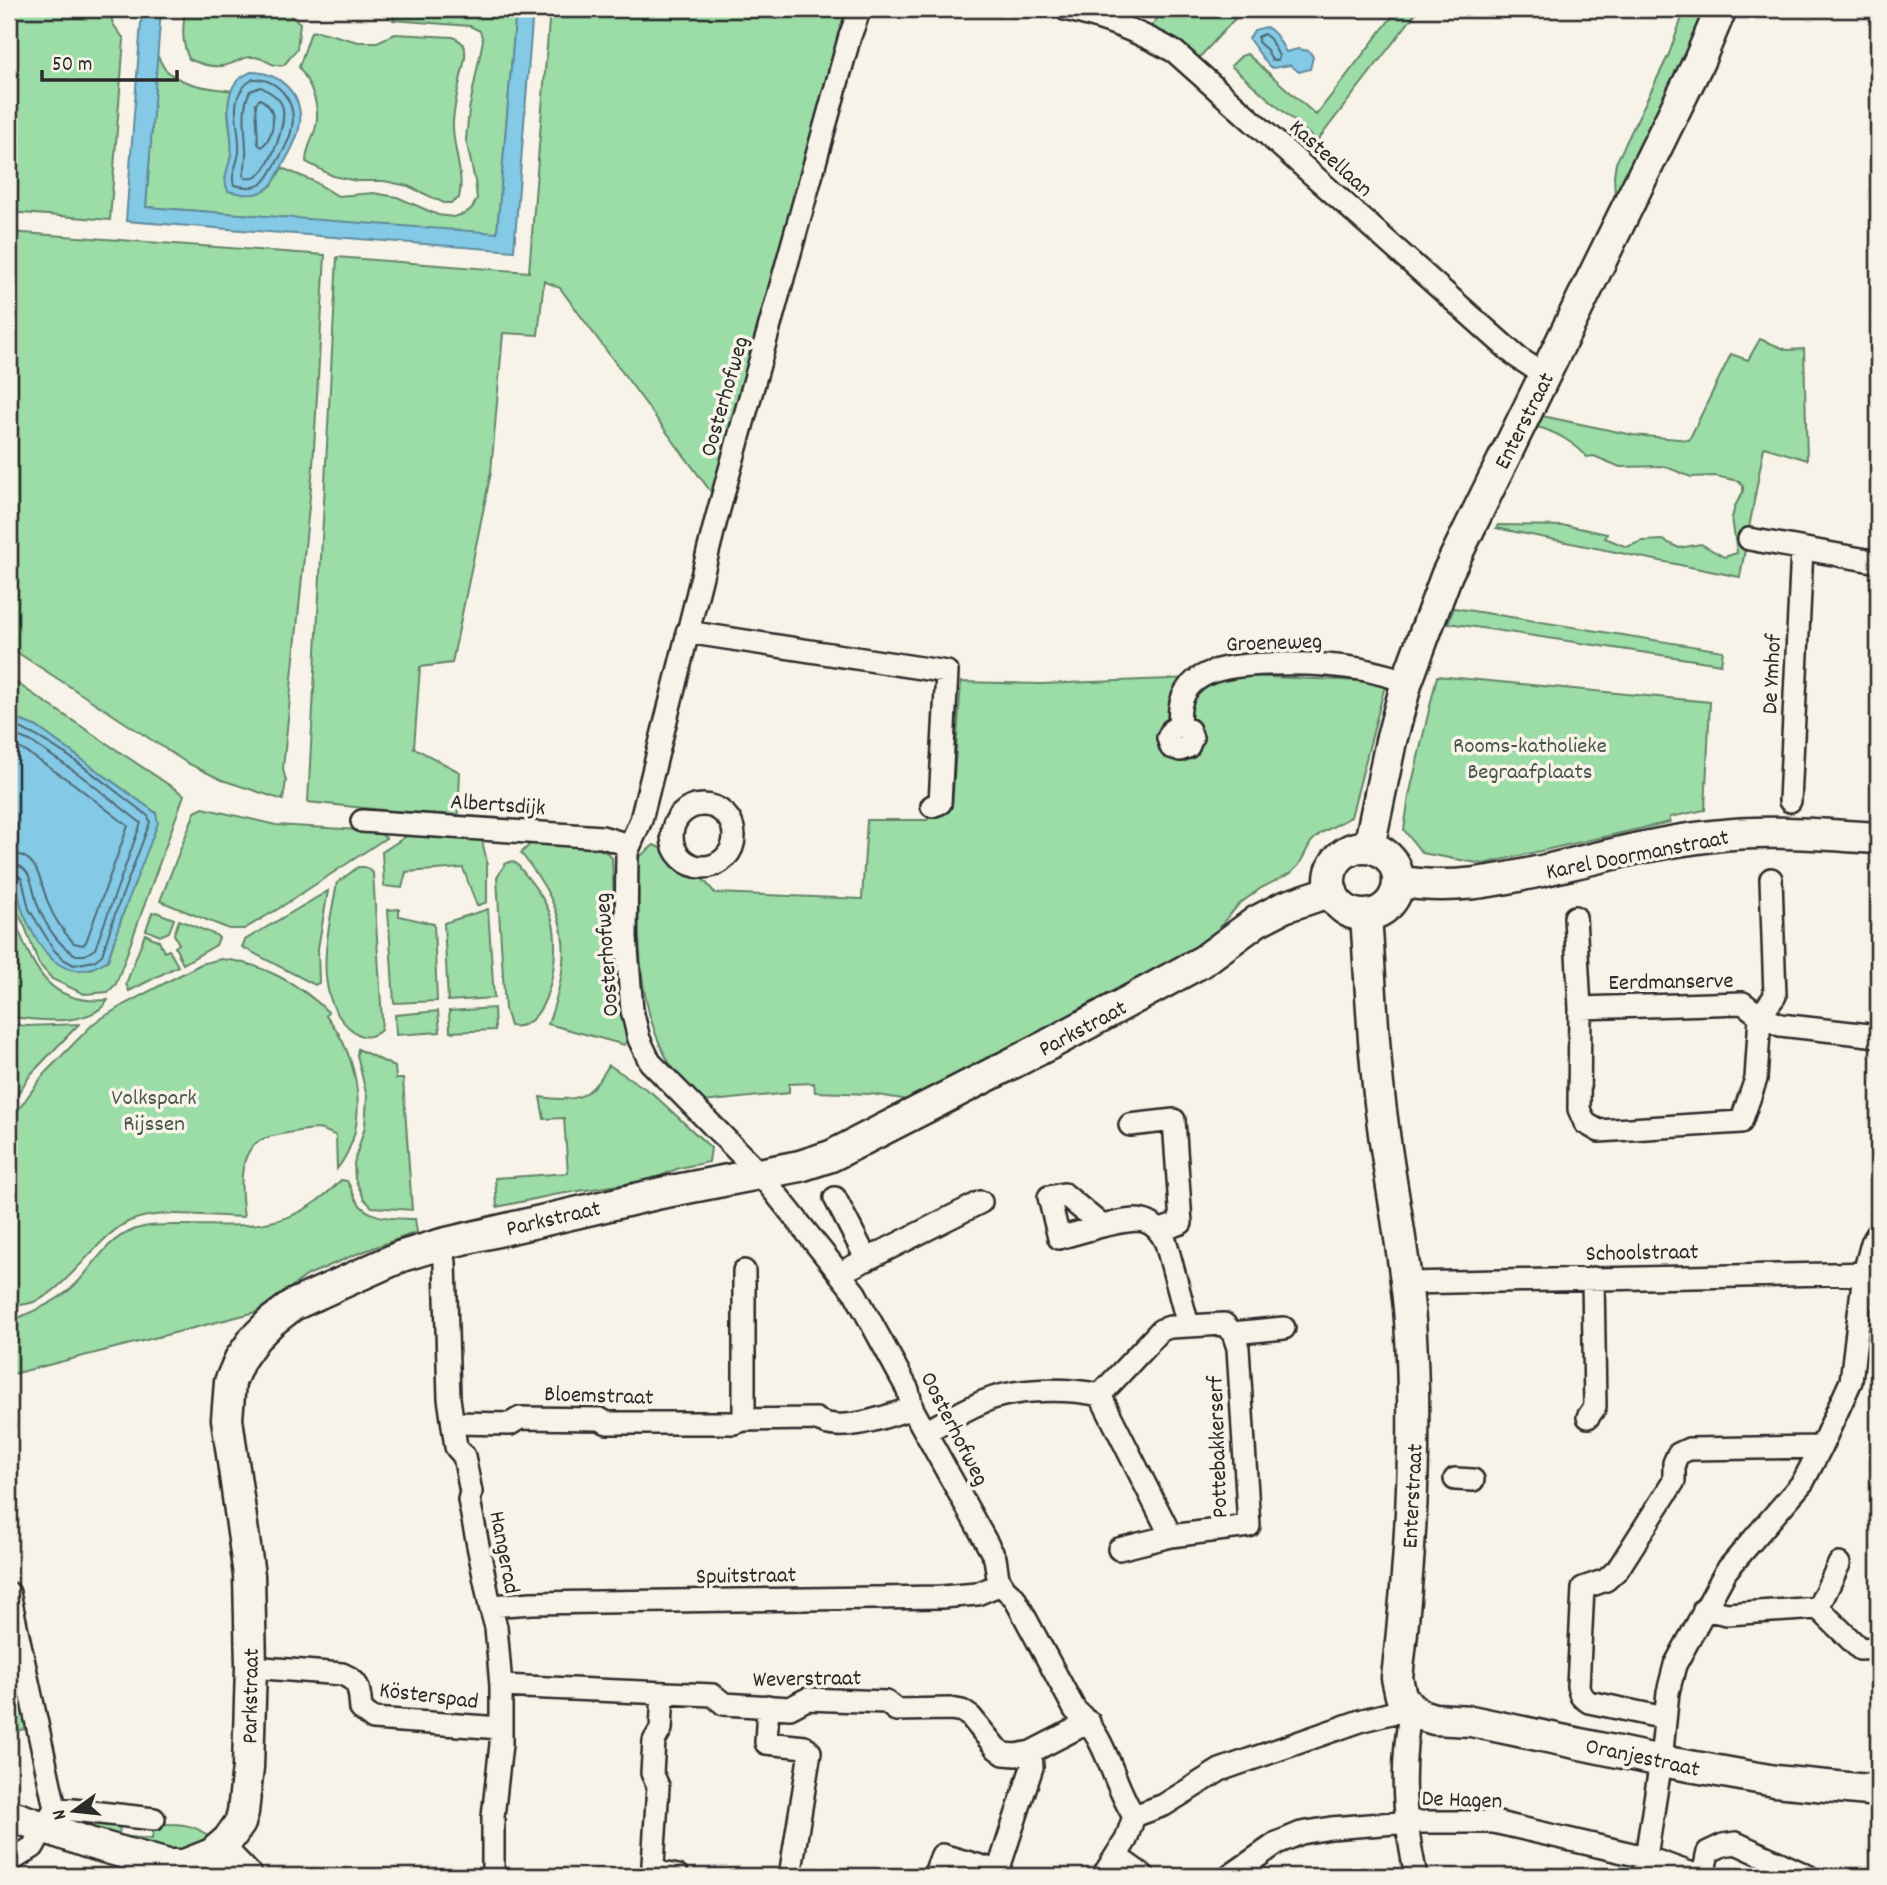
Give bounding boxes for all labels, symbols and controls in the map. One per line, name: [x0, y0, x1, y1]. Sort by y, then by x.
scale bar: [42, 38, 177, 82]
text: 50 m: [52, 51, 92, 81]
street label: Kasteellaan: [1280, 113, 1379, 206]
street label: Oosterhofweg: [693, 333, 759, 461]
street label: Enterstraat: [1488, 367, 1565, 476]
street label: Groeneweg: [1225, 626, 1323, 663]
street label: De Ymhof: [1755, 632, 1792, 715]
park label: Rooms-katholieke Begraafplaats: [1453, 731, 1607, 790]
street label: Albertsdijk: [449, 787, 546, 826]
street label: Karel Doormanstraat: [1543, 823, 1732, 890]
street label: Oosterhofweg: [588, 892, 629, 1018]
street label: Eerdmanserve: [1608, 966, 1734, 1001]
street label: Parkstraat: [1034, 993, 1134, 1067]
park label: Volkspark Rijssen: [111, 1083, 197, 1142]
street label: Parkstraat: [503, 1194, 604, 1247]
street label: Schoolstraat: [1585, 1237, 1699, 1272]
street label: Oosterhofweg: [910, 1367, 996, 1492]
street label: Pottebakkerserf: [1200, 1374, 1238, 1519]
street label: Bloemstraat: [544, 1379, 654, 1416]
street label: Enterstraat: [1395, 1443, 1434, 1549]
street label: Hangerad: [478, 1509, 527, 1597]
street label: Spuitstraat: [696, 1560, 796, 1595]
street label: Parkstraat: [235, 1648, 270, 1744]
street label: Weverstraat: [753, 1663, 862, 1698]
street label: Kösterspad: [377, 1675, 480, 1720]
street label: Oranjestraat: [1582, 1731, 1702, 1788]
north arrow: [38, 1776, 108, 1846]
street label: De Hagen: [1421, 1784, 1503, 1819]
text: N: [47, 1806, 75, 1823]

